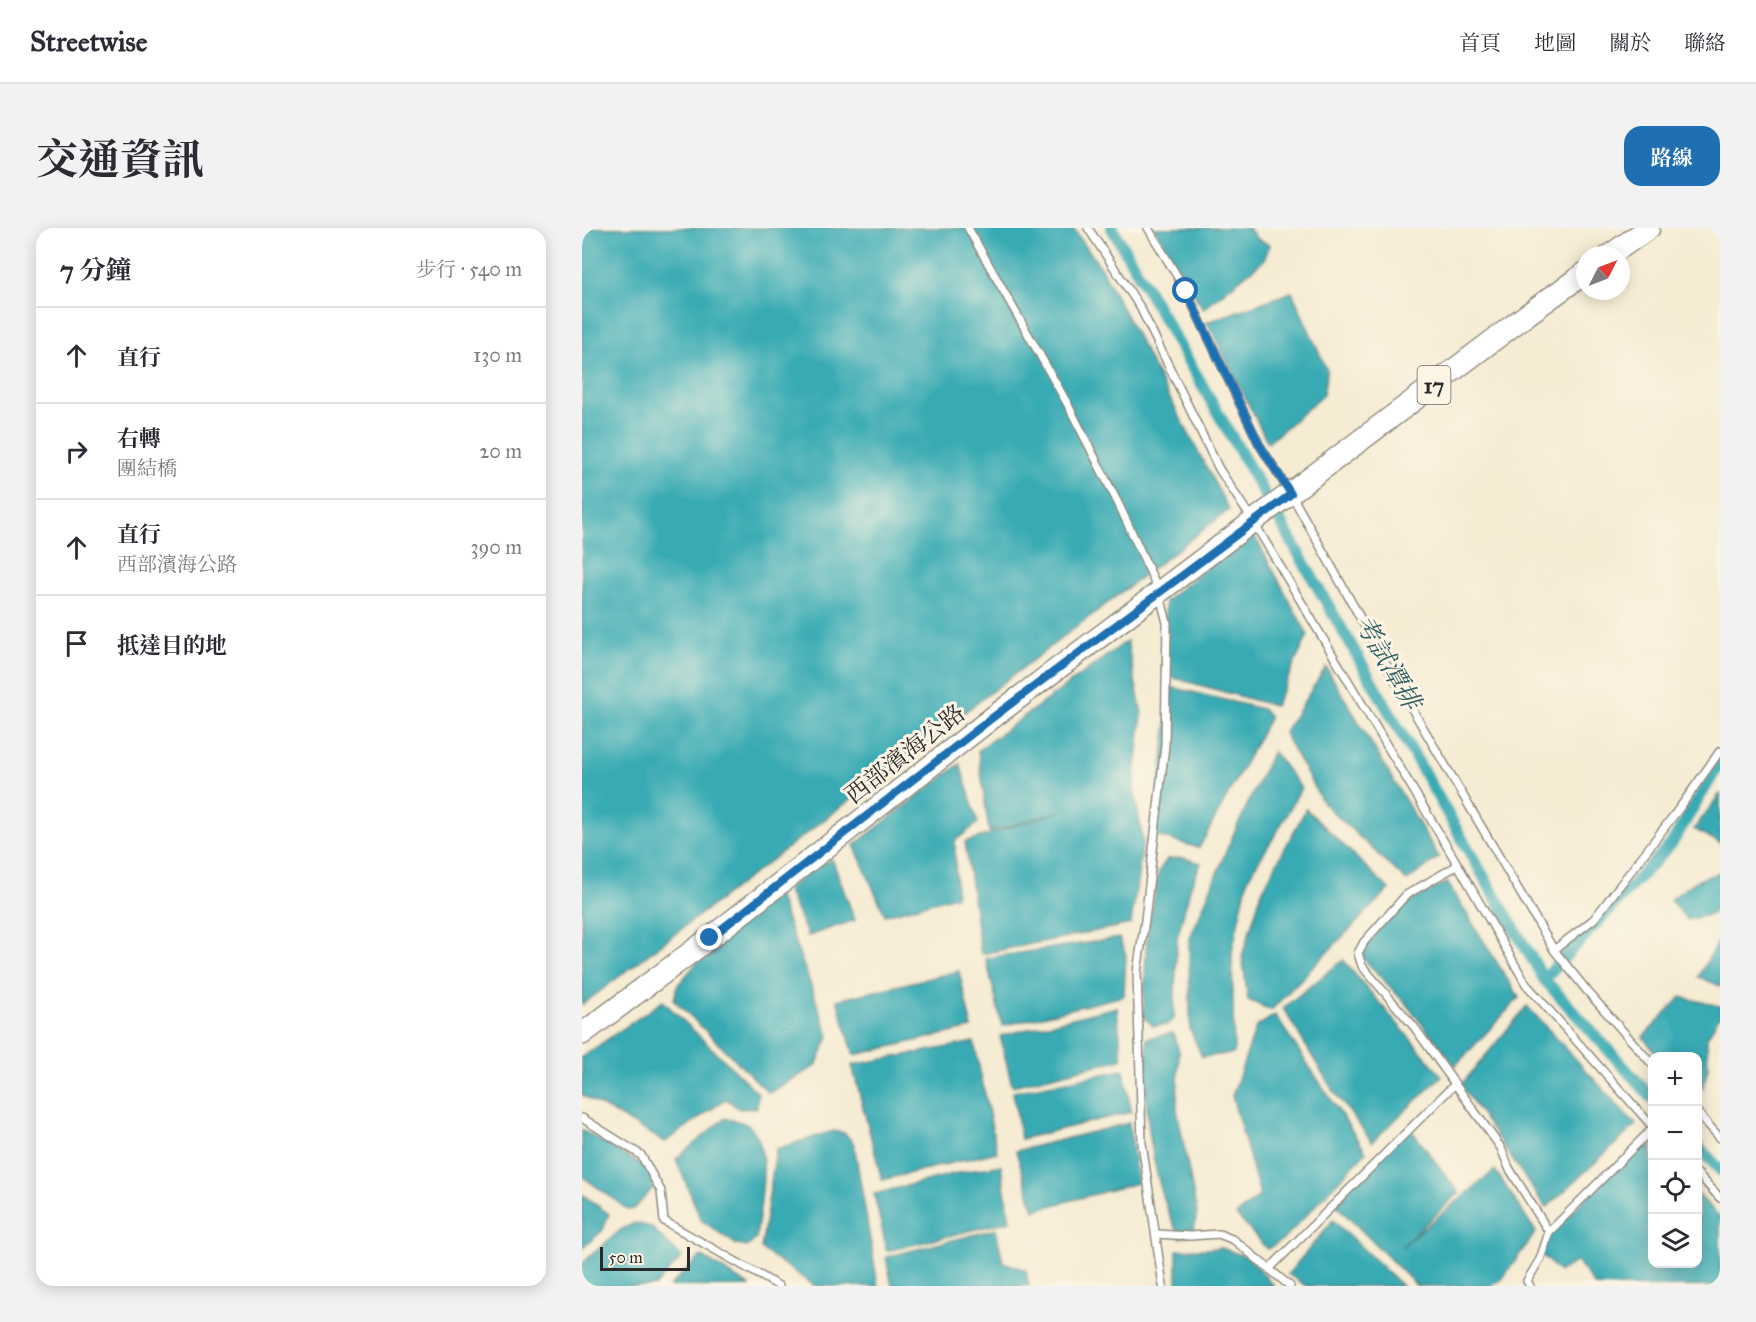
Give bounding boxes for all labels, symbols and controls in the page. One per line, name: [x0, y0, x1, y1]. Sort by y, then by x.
text: Streetwise: [30, 24, 147, 59]
text: 首頁: [1459, 30, 1501, 56]
text: 地圖: [1534, 30, 1576, 56]
text: 關於: [1609, 30, 1651, 56]
text: 聯絡: [1684, 30, 1726, 56]
button: 路線: [1624, 126, 1720, 186]
text: 交通資訊: [36, 134, 204, 186]
north arrow: [1576, 246, 1630, 300]
text: 7 分鐘: [60, 254, 131, 286]
text: 步行 · 540 m: [416, 257, 522, 281]
route start: [1172, 277, 1198, 303]
icon: ahead: [60, 339, 93, 372]
text: 130 m: [473, 343, 522, 367]
text: 直行: [117, 344, 161, 371]
road number: 17: [1418, 366, 1450, 404]
text: 右轉: [117, 425, 161, 452]
icon: right: [60, 435, 93, 468]
text: 20 m: [479, 439, 522, 463]
text: 團結橋: [117, 456, 177, 480]
text: 直行: [117, 521, 161, 548]
icon: ahead: [60, 531, 93, 564]
text: 390 m: [471, 535, 522, 559]
text: 西部濱海公路: [117, 552, 237, 576]
water label: 考試潭排: [1348, 609, 1430, 718]
icon: arrive: [60, 627, 93, 660]
text: 抵達目的地: [117, 632, 227, 659]
street label: 西部濱海公路: [839, 698, 971, 810]
route end: [696, 924, 722, 950]
map controls: [1648, 1052, 1702, 1268]
button: +: [1648, 1052, 1702, 1106]
button: −: [1648, 1106, 1702, 1160]
button: locate: [1648, 1160, 1702, 1214]
button: layers: [1648, 1214, 1702, 1268]
scale bar: [600, 1244, 690, 1272]
text: 50 m: [609, 1248, 643, 1267]

